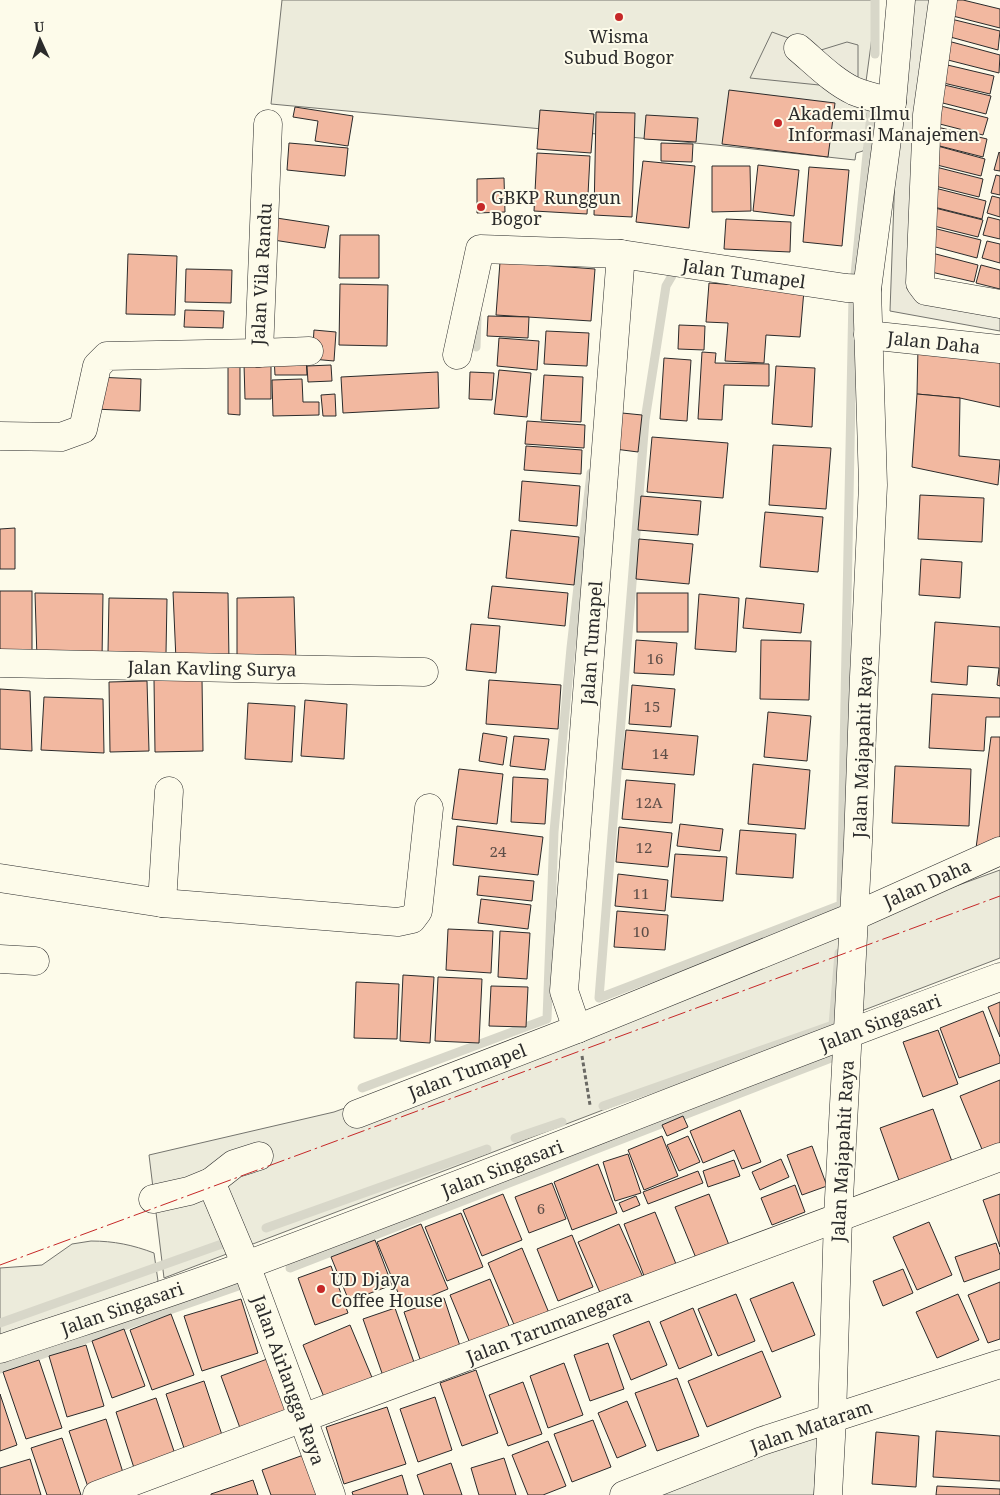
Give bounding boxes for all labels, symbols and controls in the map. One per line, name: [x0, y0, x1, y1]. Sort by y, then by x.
marker: Wisma Subud Bogor: [613, 11, 625, 23]
north arrow: [15, 15, 65, 65]
text: U: [34, 17, 46, 36]
place label: Wisma Subud Bogor: [564, 24, 675, 69]
place label: Akademi Ilmu Informasi Manajemen: [788, 101, 980, 146]
marker: Akademi Ilmu Informasi Manajemen: [772, 117, 784, 129]
place label: GBKP Runggun Bogor: [491, 185, 621, 230]
street label: Jalan Vila Randu: [245, 201, 277, 347]
marker: GBKP Runggun Bogor: [475, 201, 487, 213]
street label: Jalan Tumapel: [680, 252, 808, 294]
street label: Jalan Daha: [885, 325, 982, 359]
street label: Jalan Tumapel: [575, 580, 607, 707]
house number: 16: [647, 648, 663, 668]
street label: Jalan Kavling Surya: [126, 655, 297, 681]
street label: Jalan Majapahit Raya: [847, 655, 877, 840]
house number: 15: [644, 696, 660, 716]
house number: 14: [652, 743, 669, 763]
house number: 12A: [635, 792, 663, 812]
house number: 12: [636, 837, 652, 857]
house number: 24: [490, 841, 507, 861]
street label: Jalan Daha: [879, 853, 975, 913]
house number: 11: [633, 883, 649, 903]
house number: 10: [633, 921, 649, 941]
street label: Jalan Singasari: [815, 988, 944, 1057]
street label: Jalan Tumapel: [404, 1037, 530, 1105]
street label: Jalan Majapahit Raya: [825, 1059, 859, 1244]
street label: Jalan Singasari: [437, 1134, 566, 1203]
house number: 6: [537, 1198, 545, 1218]
place label: UD Djaya Coffee House: [331, 1267, 443, 1312]
street label: Jalan Singasari: [57, 1276, 187, 1341]
marker: UD Djaya Coffee House: [315, 1283, 327, 1295]
street label: Jalan Tarumanegara: [462, 1283, 635, 1369]
street label: Jalan Airlangga Raya: [247, 1291, 331, 1468]
street label: Jalan Mataram: [746, 1394, 875, 1458]

